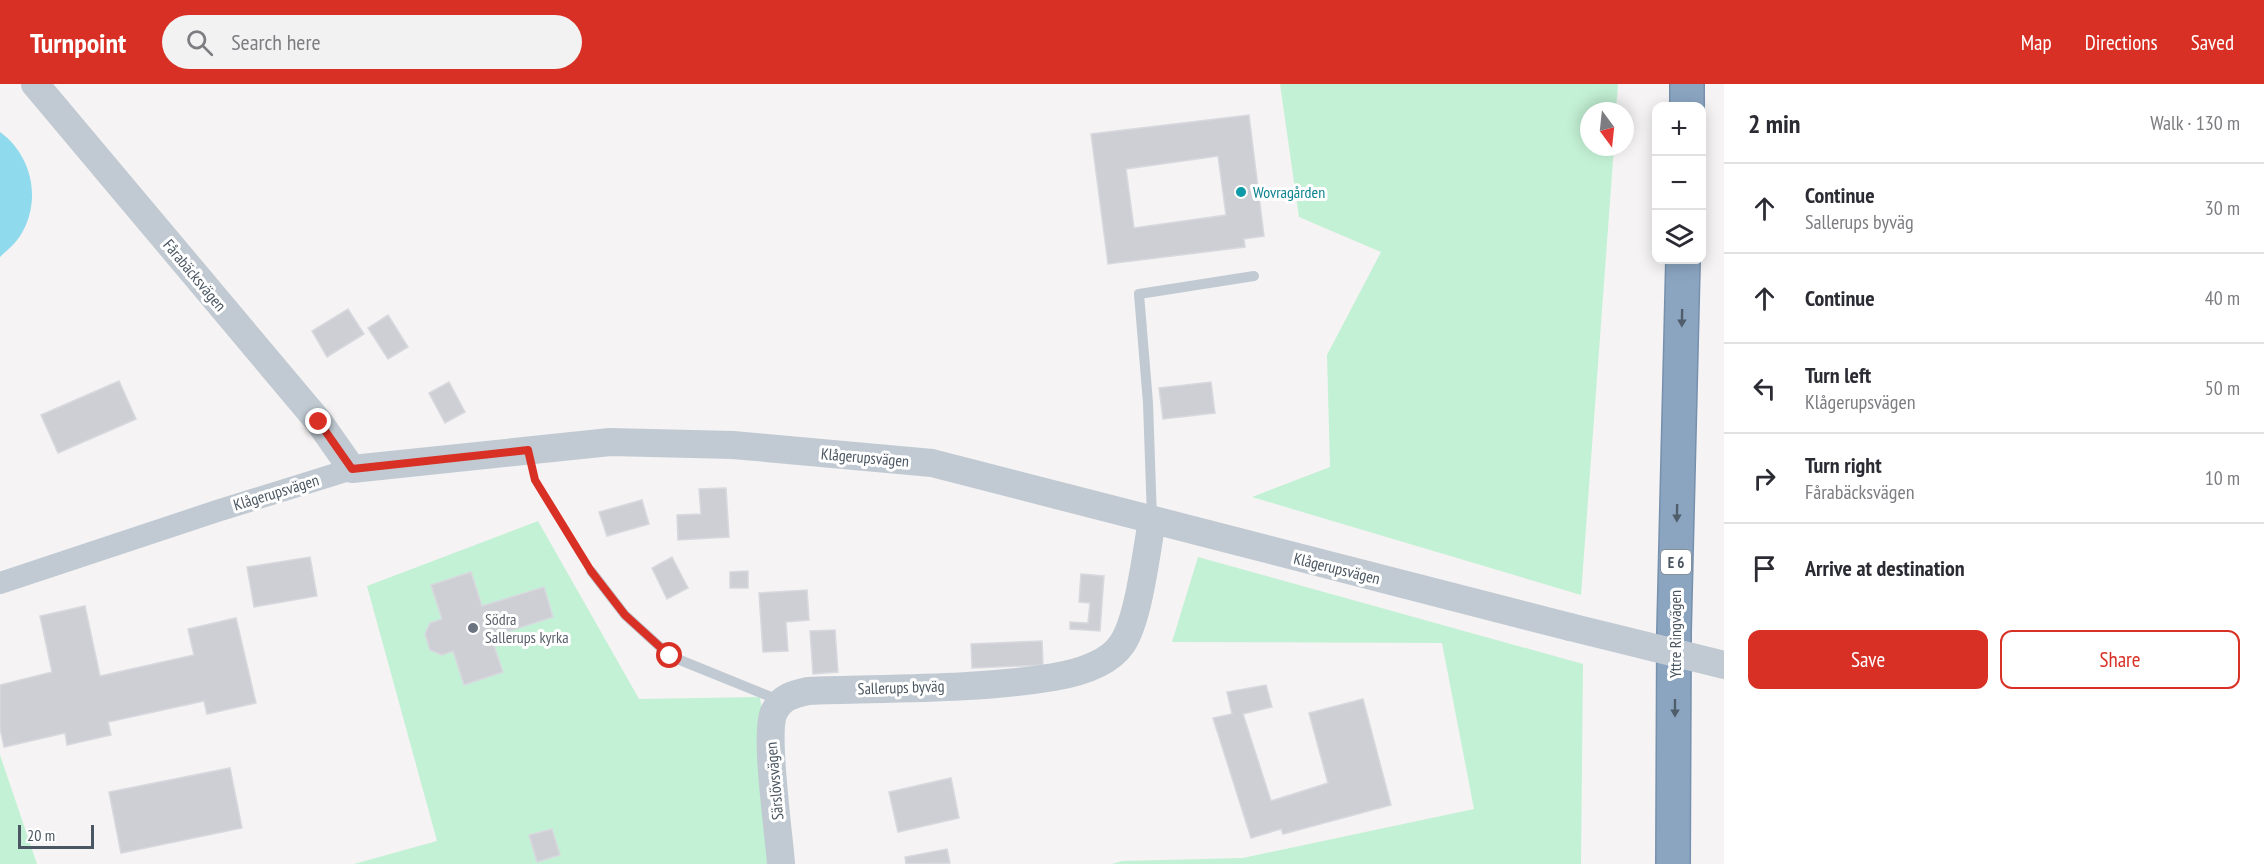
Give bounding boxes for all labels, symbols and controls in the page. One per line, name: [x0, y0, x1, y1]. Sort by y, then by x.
search box: [162, 15, 582, 69]
text: Turnpoint: [30, 24, 126, 61]
icon: search: [183, 26, 216, 59]
text: Search here: [231, 28, 321, 56]
text: Map: [2021, 29, 2052, 56]
text: Directions: [2085, 29, 2158, 56]
text: Saved: [2191, 29, 2234, 56]
north arrow: [1580, 102, 1634, 156]
map controls: [1652, 102, 1706, 264]
button: +: [1652, 102, 1706, 156]
text: 2 min: [1748, 107, 1801, 140]
text: Walk · 130 m: [2150, 110, 2240, 136]
button: −: [1652, 156, 1706, 210]
text: Continue: [1805, 181, 1875, 209]
place label: Wovragården: [1253, 182, 1325, 202]
marker: Wovragården: [1234, 185, 1248, 199]
icon: ahead: [1748, 192, 1781, 225]
text: 30 m: [2205, 195, 2240, 221]
text: Sallerups byväg: [1805, 209, 1914, 235]
button: layers: [1652, 210, 1706, 264]
street label: Fårabäcksvägen: [159, 235, 231, 315]
icon: ahead: [1748, 282, 1781, 315]
text: Continue: [1805, 284, 1875, 312]
text: 40 m: [2205, 285, 2240, 311]
one-way arrow: [1677, 308, 1686, 327]
text: Turn left: [1805, 361, 1871, 389]
icon: left: [1748, 372, 1781, 405]
text: 50 m: [2205, 375, 2240, 401]
text: Klågerupsvägen: [1805, 389, 1915, 415]
route end: [305, 408, 331, 434]
street label: Klågerupsvägen: [820, 443, 910, 471]
text: Turn right: [1805, 451, 1882, 479]
icon: right: [1748, 462, 1781, 495]
text: 10 m: [2205, 465, 2240, 491]
street label: Klågerupsvägen: [231, 470, 321, 514]
text: Fårabäcksvägen: [1805, 479, 1915, 505]
one-way arrow: [1672, 503, 1682, 522]
street label: Klågerupsvägen: [1292, 548, 1382, 588]
road number: E 6: [1661, 550, 1691, 574]
icon: arrive: [1748, 552, 1781, 585]
text: Arrive at destination: [1805, 554, 1965, 582]
street label: Yttre Ringvägen: [1665, 590, 1685, 678]
place label: Södra Sallerups kyrka: [485, 609, 569, 647]
marker: Södra Sallerups kyrka: [466, 621, 480, 635]
button: Save: [1748, 630, 1988, 689]
button: Share: [2000, 630, 2240, 689]
route start: [656, 642, 682, 668]
street label: Sallerups byväg: [857, 675, 945, 699]
one-way arrow: [1670, 698, 1680, 717]
street label: Särslövsvägen: [761, 741, 787, 821]
scale bar: [18, 822, 94, 850]
text: 20 m: [27, 825, 55, 845]

